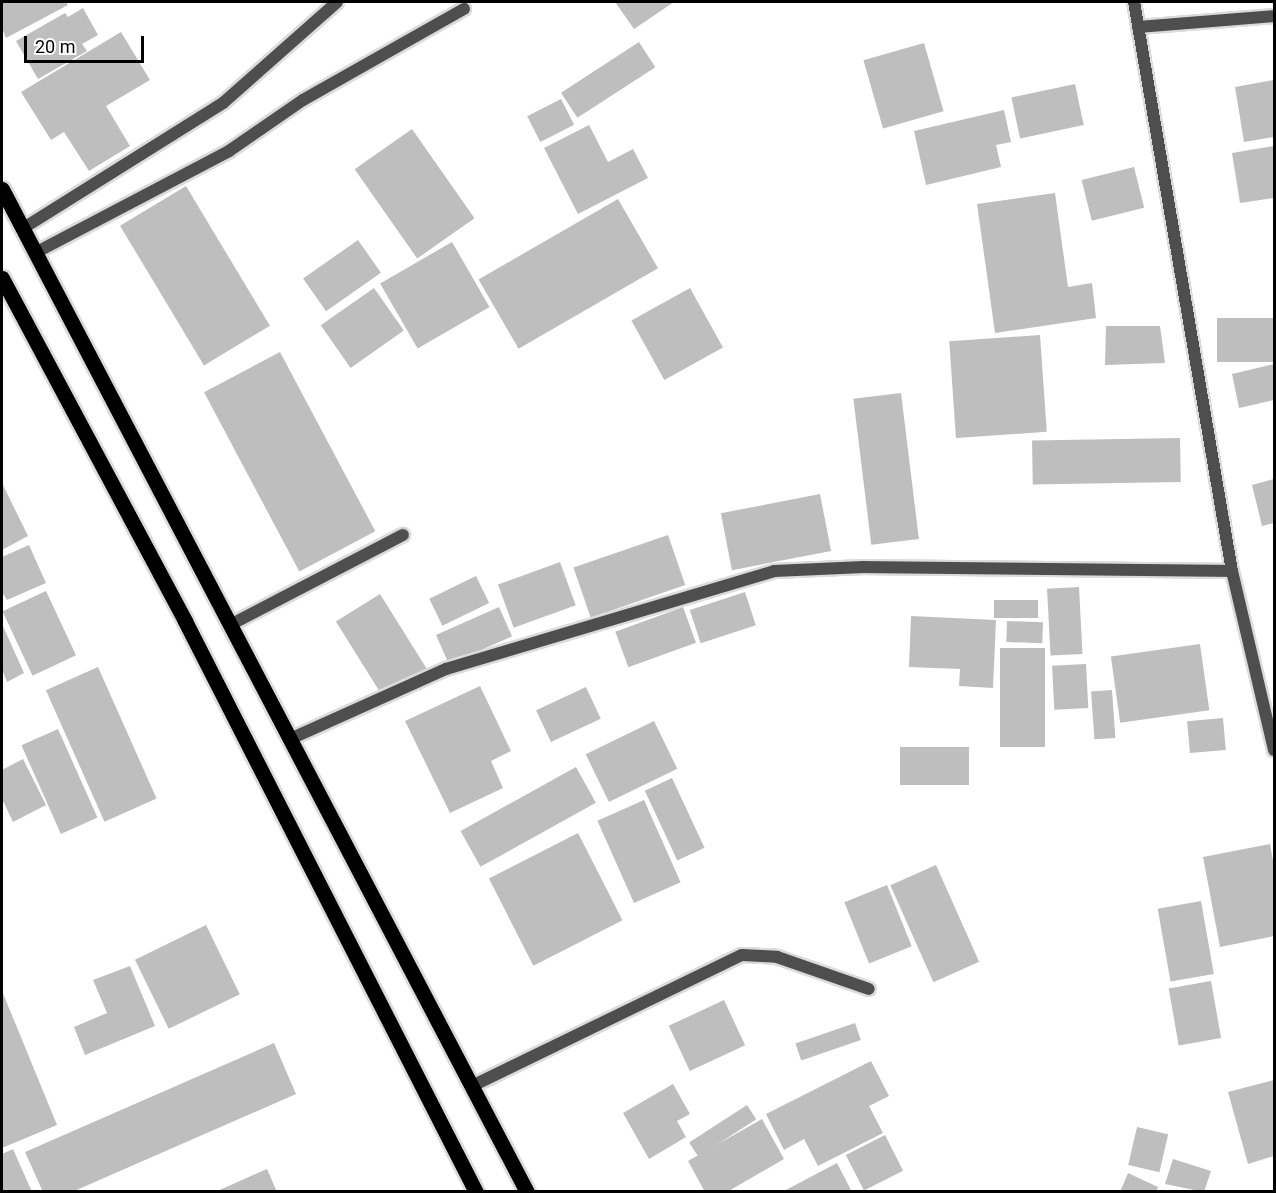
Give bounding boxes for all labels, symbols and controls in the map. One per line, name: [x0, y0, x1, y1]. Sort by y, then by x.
scale bar: [27, 24, 147, 62]
text: 20 m: [35, 36, 75, 57]

